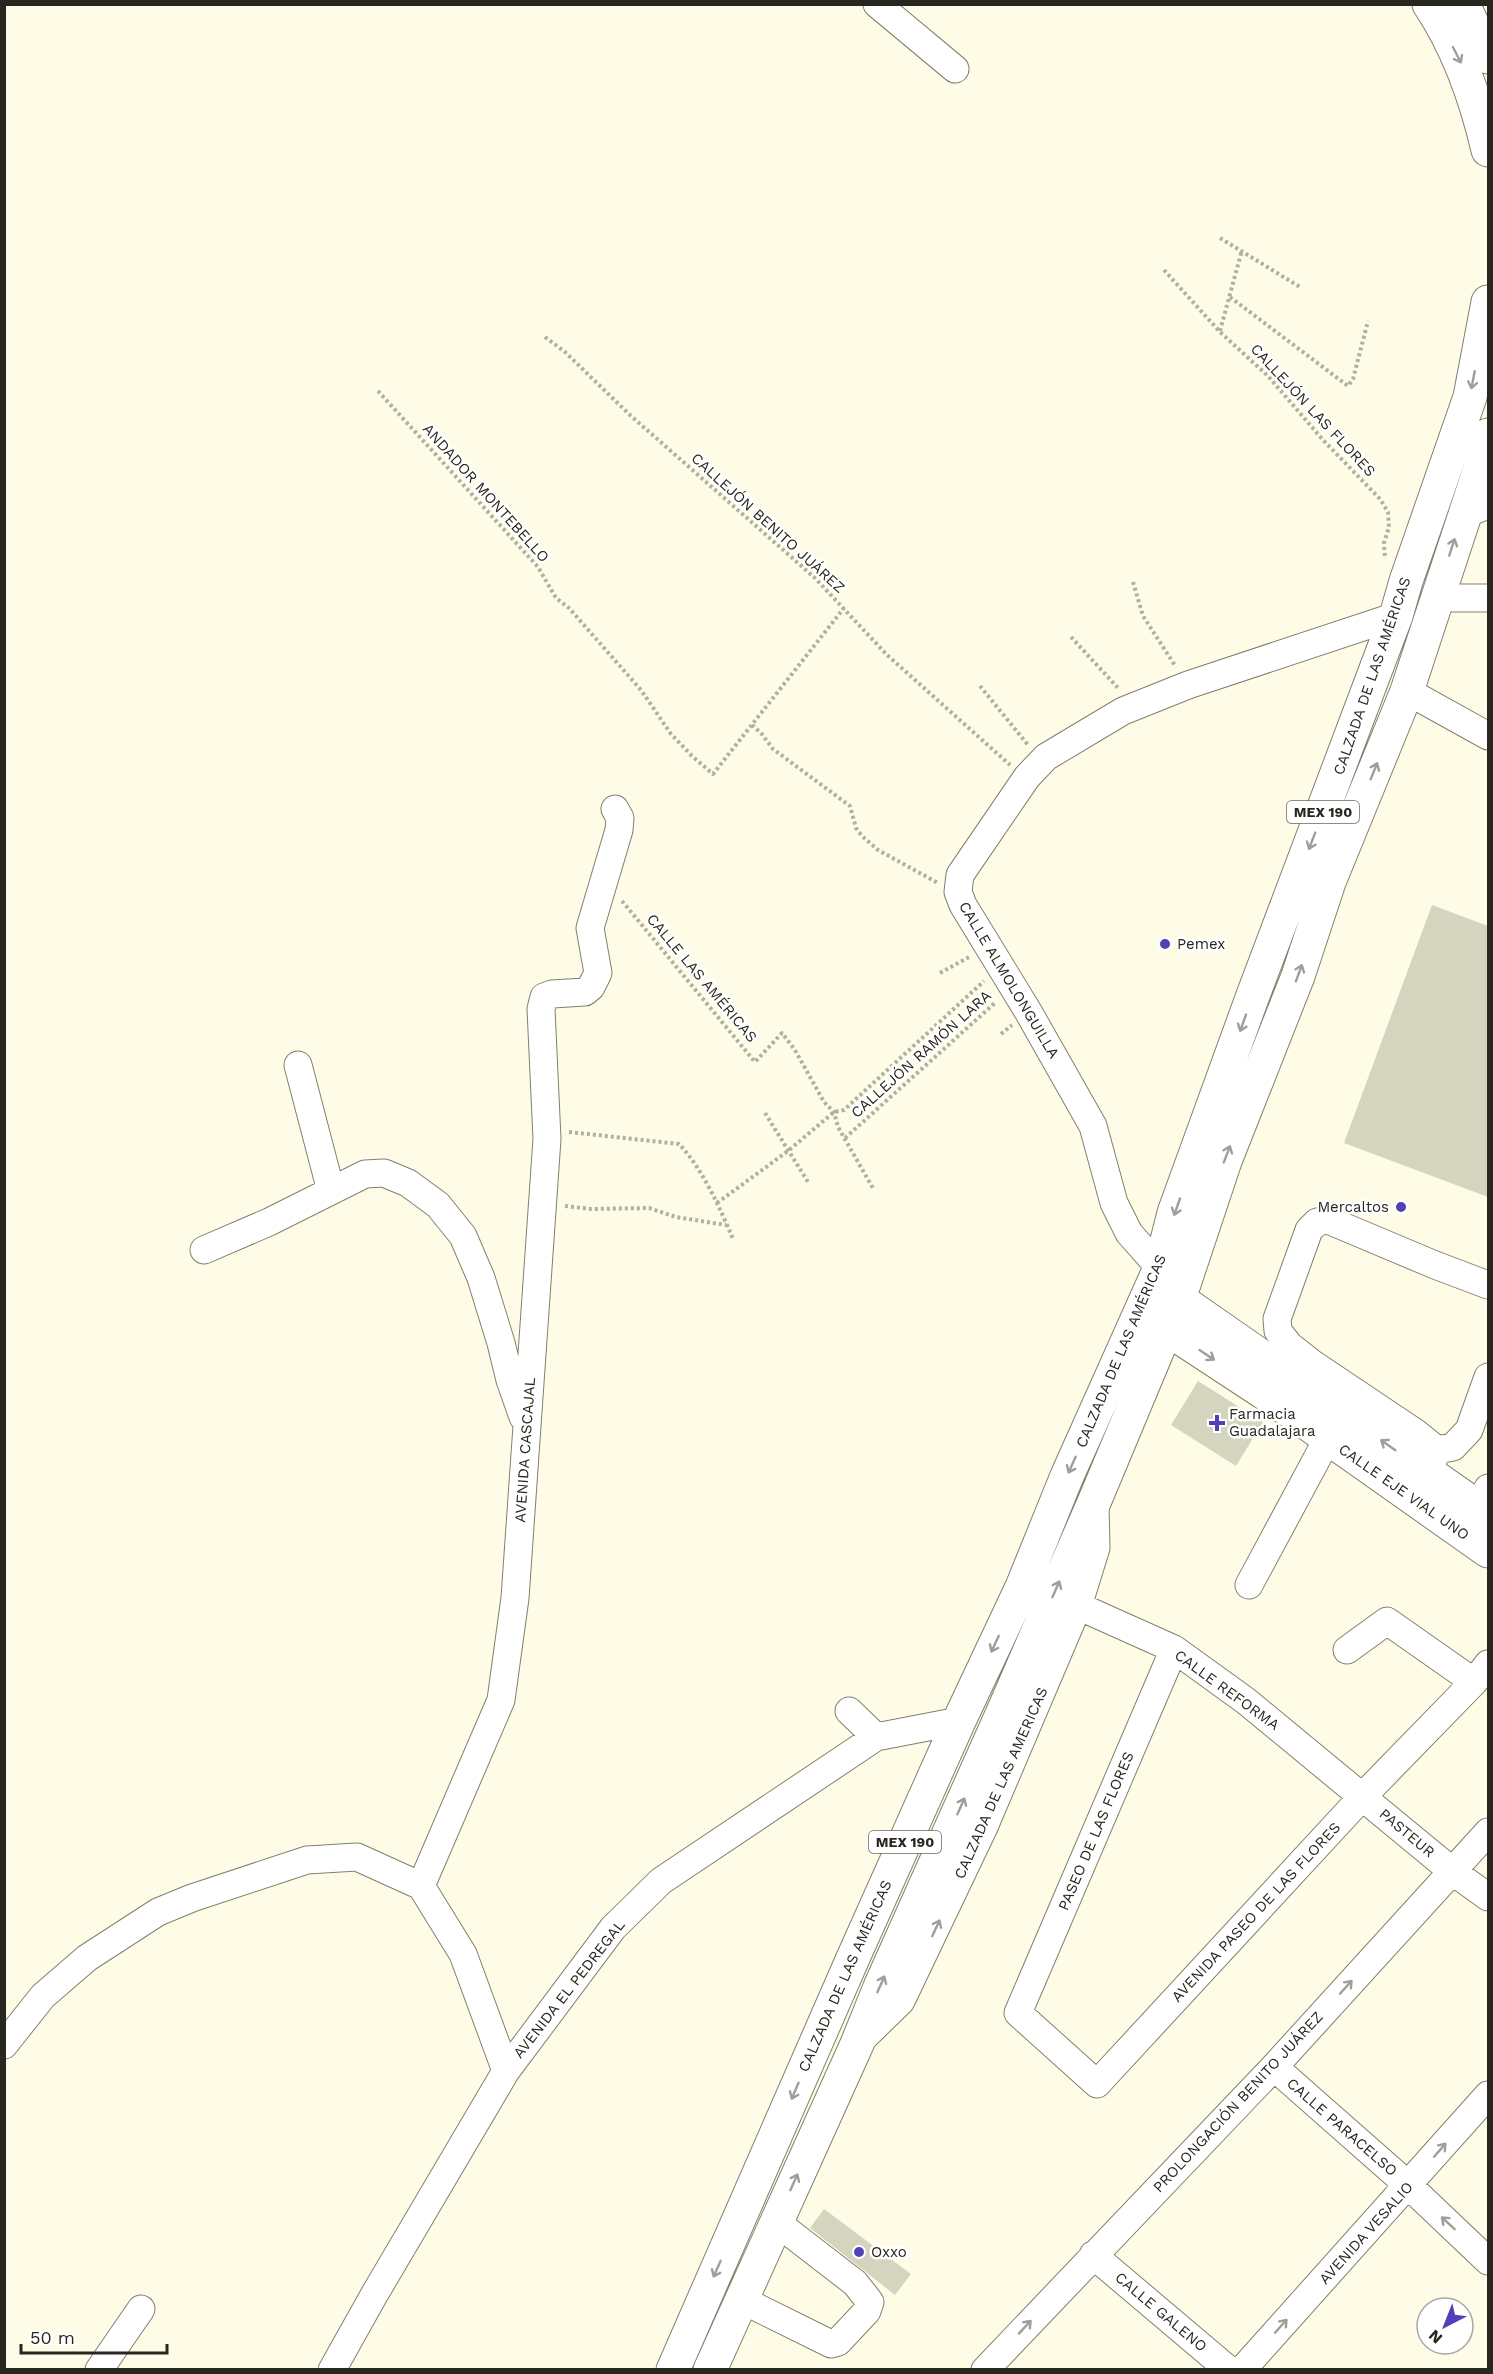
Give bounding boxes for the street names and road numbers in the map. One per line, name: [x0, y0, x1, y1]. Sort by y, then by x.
street label: CALLEJÓN LAS FLORES: [1247, 339, 1380, 480]
street label: ANDADOR MONTEBELLO: [419, 420, 553, 566]
street label: CALLEJÓN BENITO JUÁREZ: [687, 448, 849, 597]
street label: CALZADA DE LAS AMÉRICAS: [1330, 575, 1414, 777]
road number: MEX 190: [1287, 801, 1359, 823]
street label: CALLE ALMOLONGUILLA: [955, 898, 1063, 1062]
street label: CALLE LAS AMÉRICAS: [643, 910, 761, 1046]
street label: CALLEJÓN RAMÓN LARA: [847, 986, 995, 1122]
street label: CALZADA DE LAS AMÉRICAS: [1072, 1252, 1170, 1450]
street label: AVENIDA CASCAJAL: [511, 1377, 539, 1523]
street label: CALLE EJE VIAL UNO: [1335, 1440, 1473, 1544]
street label: CALLE REFORMA: [1171, 1646, 1283, 1734]
street label: CALZADA DE LAS AMERICAS: [950, 1684, 1052, 1882]
street label: PASEO DE LAS FLORES: [1054, 1749, 1138, 1913]
street label: PASTEUR: [1376, 1805, 1438, 1861]
street label: AVENIDA PASEO DE LAS FLORES: [1168, 1818, 1344, 2006]
road number: MEX 190: [869, 1831, 941, 1853]
street label: CALZADA DE LAS AMÉRICAS: [794, 1877, 896, 2075]
street label: AVENIDA EL PEDREGAL: [509, 1916, 629, 2062]
street label: PROLONGACIÓN BENITO JUÁREZ: [1149, 2007, 1327, 2196]
street label: CALLE PARACELSO: [1283, 2074, 1401, 2180]
street label: AVENIDA VESALIO: [1315, 2178, 1417, 2288]
street label: CALLE GALENO: [1111, 2268, 1211, 2356]

